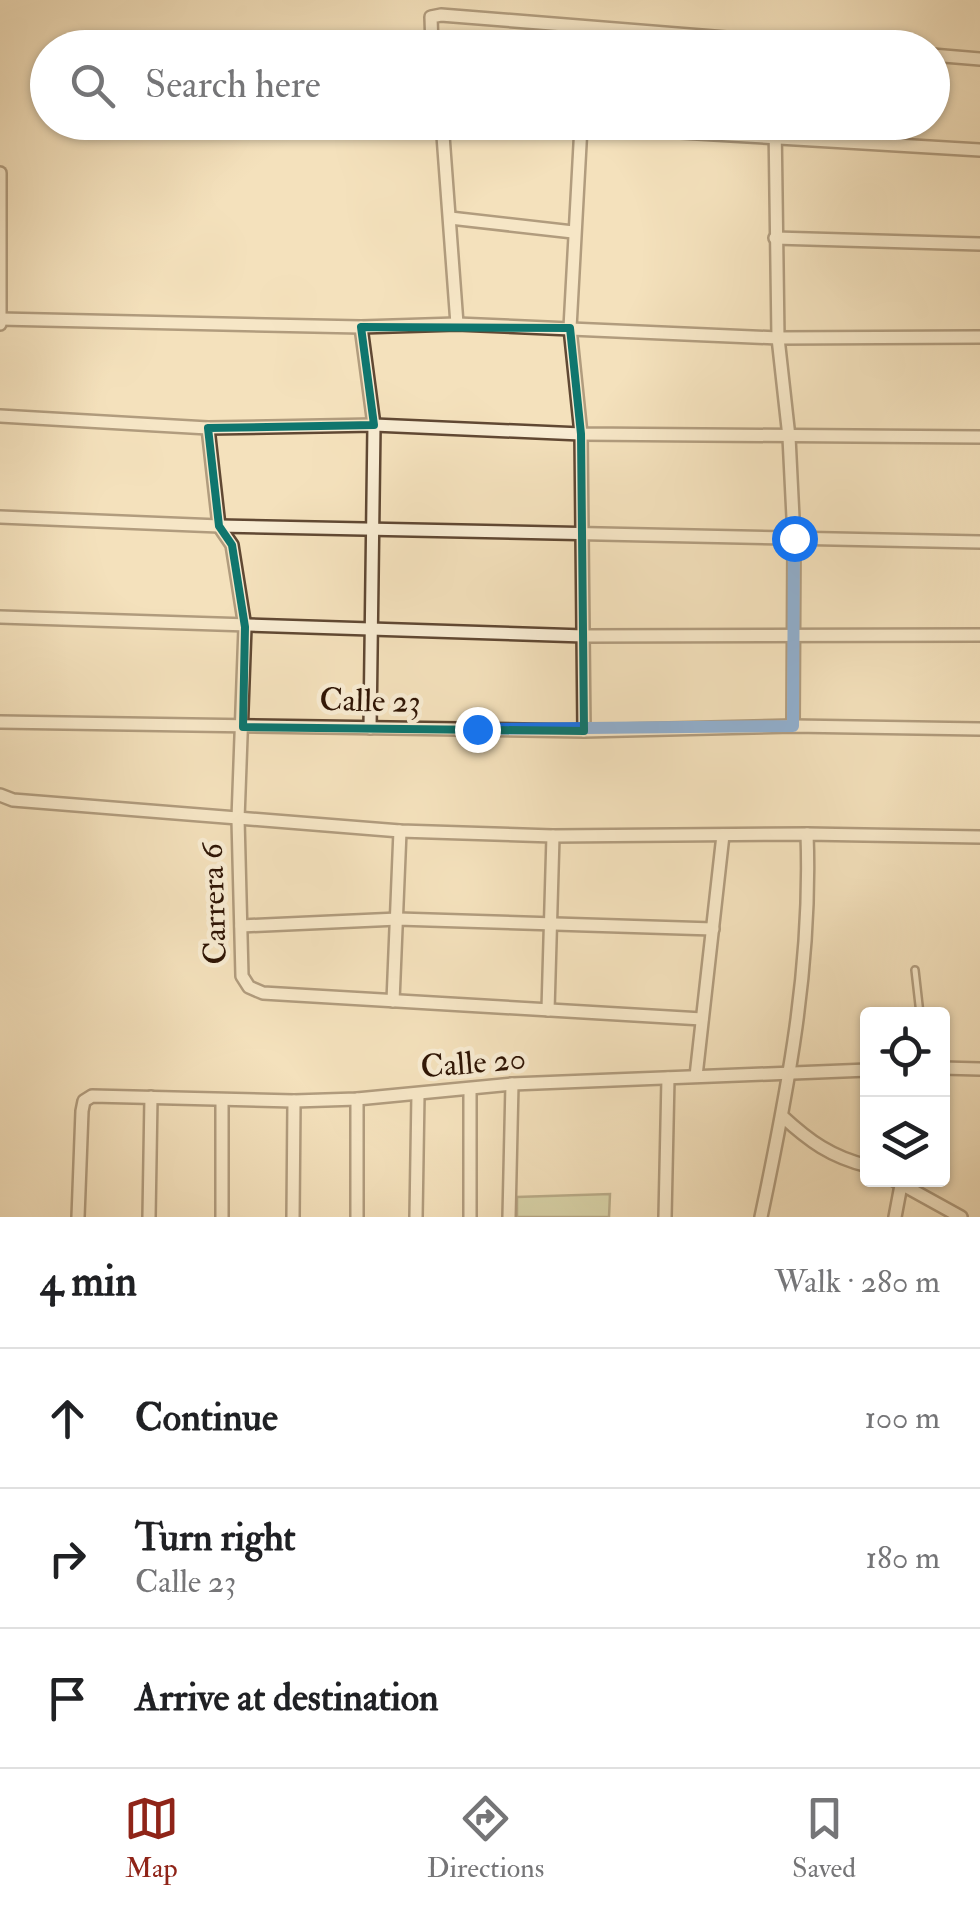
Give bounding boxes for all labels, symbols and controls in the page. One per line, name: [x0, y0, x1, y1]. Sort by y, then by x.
search box: [30, 30, 950, 140]
icon: search: [65, 58, 120, 113]
text: Search here: [145, 61, 321, 109]
route start: [772, 516, 818, 562]
street label: Calle 23: [319, 680, 421, 722]
route end: [455, 707, 501, 753]
street label: Carrera 6: [192, 841, 236, 965]
map controls: [860, 1007, 950, 1187]
button: locate: [860, 1007, 950, 1097]
street label: Calle 20: [419, 1038, 527, 1088]
button: layers: [860, 1097, 950, 1187]
text: 4 min: [40, 1256, 137, 1308]
text: Walk · 280 m: [775, 1262, 940, 1302]
icon: ahead: [40, 1391, 95, 1446]
text: Continue: [135, 1394, 278, 1442]
text: 100 m: [864, 1398, 940, 1438]
text: Turn right: [135, 1514, 296, 1562]
icon: right: [40, 1531, 95, 1586]
text: 180 m: [866, 1538, 940, 1578]
text: Calle 23: [135, 1562, 236, 1602]
icon: arrive: [40, 1671, 95, 1726]
text: Arrive at destination: [135, 1674, 439, 1722]
tab: Map: [124, 1791, 179, 1886]
tab: Directions: [427, 1791, 544, 1886]
tab: Saved: [792, 1791, 856, 1886]

